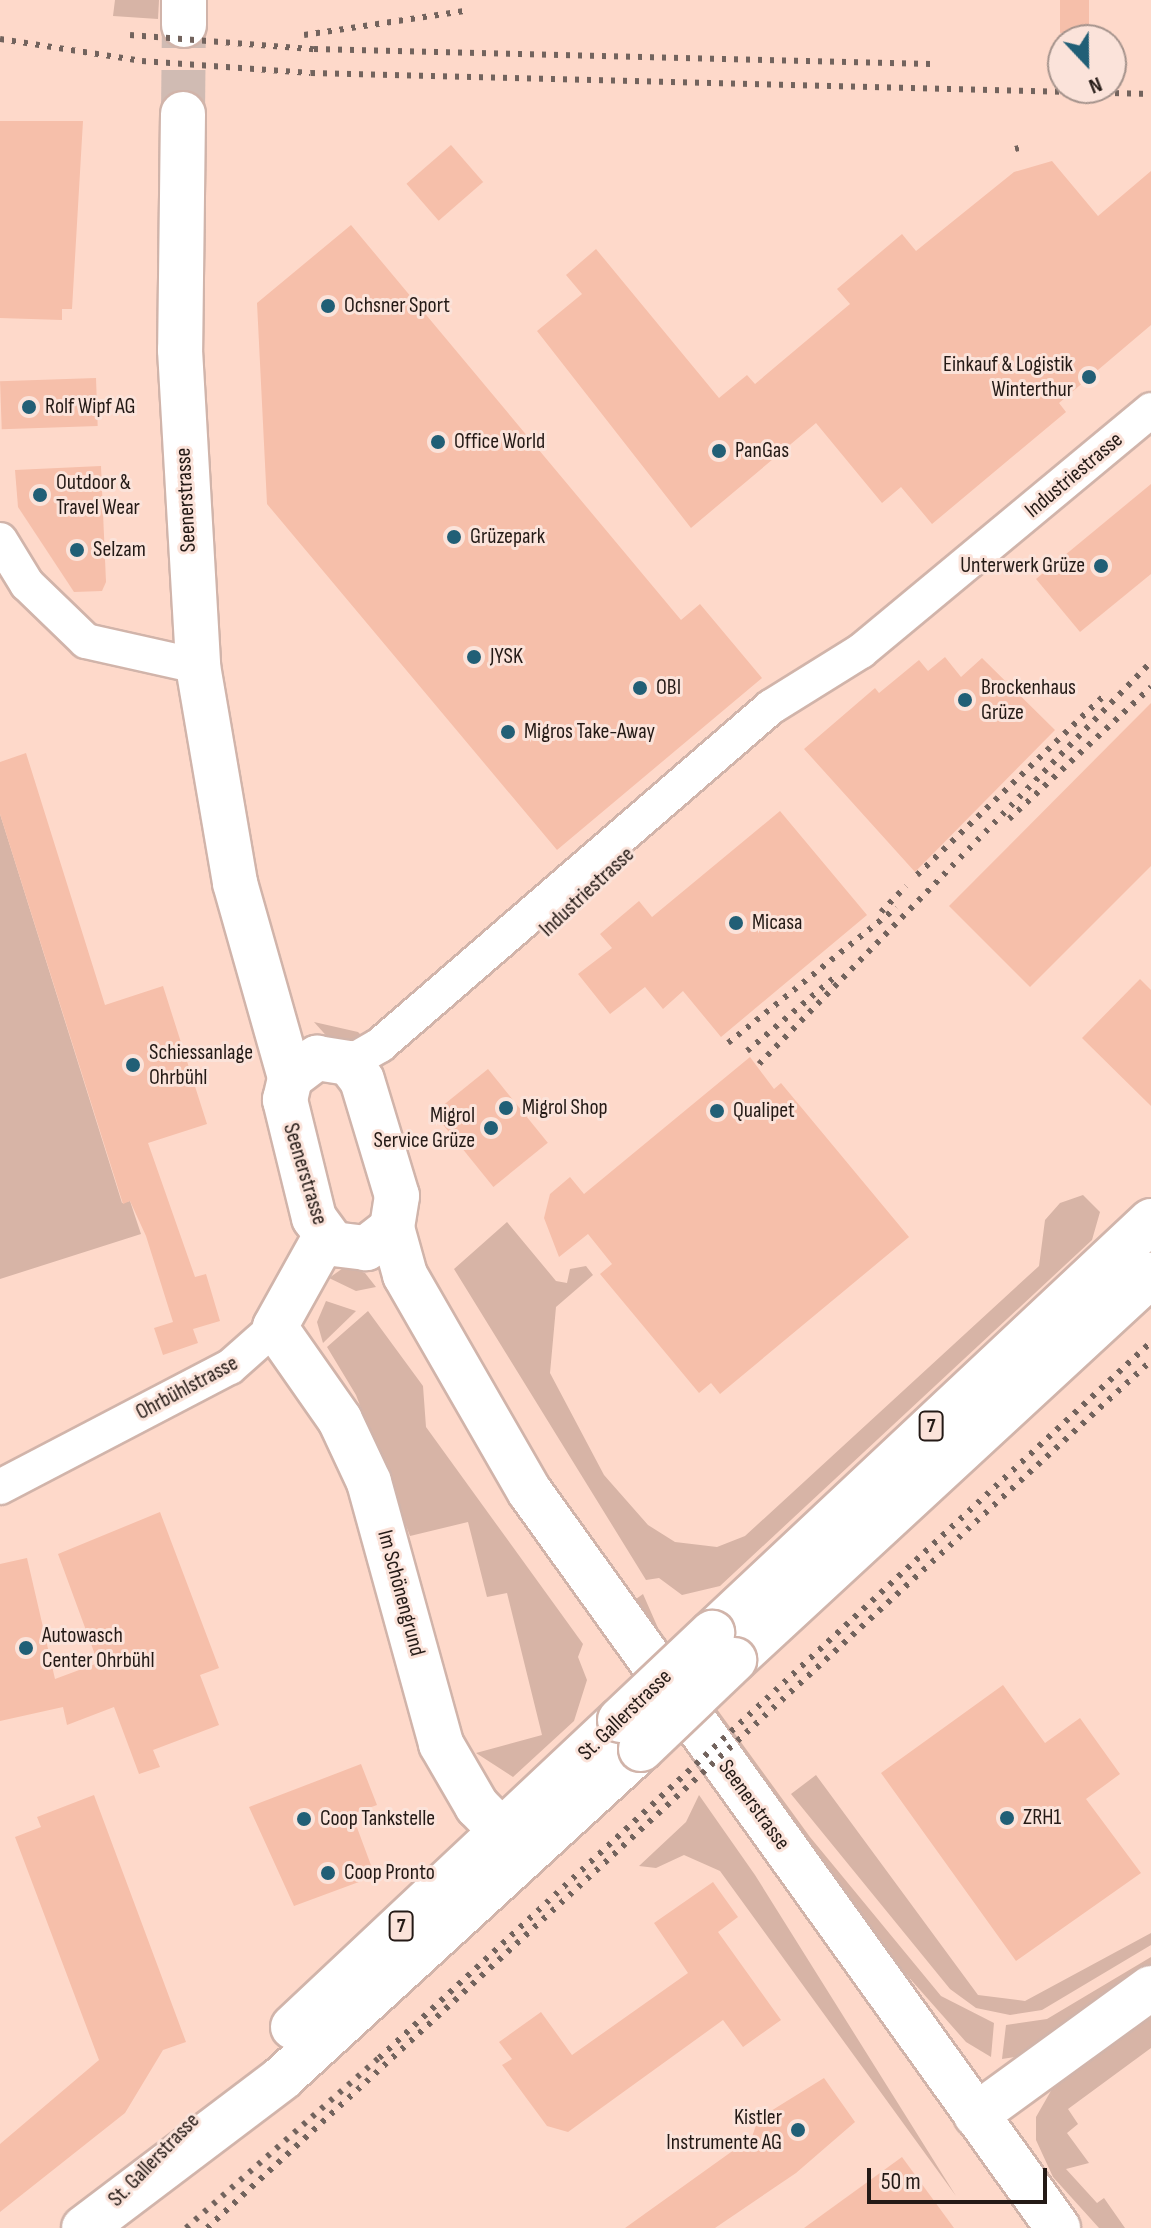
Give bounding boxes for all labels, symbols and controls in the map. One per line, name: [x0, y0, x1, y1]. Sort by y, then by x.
north arrow: [1047, 24, 1127, 104]
text: N: [1085, 70, 1106, 100]
place label: Ochsner Sport: [344, 293, 450, 319]
marker: Ochsner Sport: [319, 297, 337, 315]
place label: Einkauf & Logistik Winterthur: [943, 351, 1073, 402]
marker: Einkauf & Logistik Winterthur: [1080, 368, 1098, 386]
place label: Rolf Wipf AG: [45, 394, 136, 420]
marker: Rolf Wipf AG: [20, 398, 38, 416]
street label: Industriestrasse: [1020, 426, 1128, 524]
place label: Office World: [454, 429, 545, 455]
marker: Office World: [429, 433, 447, 451]
place label: PanGas: [735, 438, 789, 464]
marker: PanGas: [710, 442, 728, 460]
street label: Seenerstrasse: [170, 447, 202, 553]
place label: Outdoor & Travel Wear: [56, 469, 140, 520]
marker: Outdoor & Travel Wear: [31, 486, 49, 504]
place label: Grüzepark: [470, 524, 545, 550]
marker: Grüzepark: [445, 528, 463, 546]
place label: Selzam: [93, 537, 146, 563]
marker: Selzam: [68, 541, 86, 559]
place label: Unterwerk Grüze: [960, 553, 1085, 579]
marker: Unterwerk Grüze: [1092, 557, 1110, 575]
place label: JYSK: [490, 644, 523, 670]
marker: JYSK: [465, 648, 483, 666]
place label: Brockenhaus Grüze: [981, 674, 1076, 726]
place label: OBI: [656, 675, 681, 701]
marker: OBI: [631, 679, 649, 697]
marker: Brockenhaus Grüze: [956, 691, 974, 709]
place label: Migros Take-Away: [524, 719, 655, 745]
marker: Migros Take-Away: [499, 723, 517, 741]
street label: Industriestrasse: [534, 842, 640, 942]
place label: Micasa: [752, 910, 802, 936]
marker: Micasa: [727, 914, 745, 932]
place label: Schiessanlage Ohrbühl: [149, 1039, 253, 1090]
marker: Schiessanlage Ohrbühl: [124, 1056, 142, 1074]
place label: Migrol Shop: [522, 1095, 608, 1121]
place label: Qualipet: [733, 1098, 795, 1124]
marker: Migrol Shop: [497, 1099, 515, 1117]
place label: Migrol Service Grüze: [374, 1102, 475, 1154]
marker: Qualipet: [708, 1102, 726, 1120]
marker: Migrol Service Grüze: [482, 1119, 500, 1137]
street label: Seenerstrasse: [277, 1120, 333, 1228]
street label: Ohrbühlstrasse: [131, 1350, 243, 1426]
road number: 7: [917, 1410, 945, 1442]
street label: Im Schönengrund: [372, 1527, 430, 1659]
place label: Autowasch Center Ohrbühl: [42, 1622, 154, 1674]
marker: Autowasch Center Ohrbühl: [17, 1639, 35, 1657]
street label: St. Gallerstrasse: [573, 1664, 677, 1766]
street label: Seenerstrasse: [713, 1755, 795, 1855]
place label: ZRH1: [1023, 1805, 1061, 1831]
place label: Coop Tankstelle: [320, 1806, 435, 1832]
marker: ZRH1: [998, 1809, 1016, 1827]
marker: Coop Tankstelle: [295, 1810, 313, 1828]
place label: Coop Pronto: [344, 1860, 435, 1886]
marker: Coop Pronto: [319, 1864, 337, 1882]
road number: 7: [387, 1910, 415, 1942]
place label: Kistler Instrumente AG: [666, 2104, 782, 2156]
street label: St. Gallerstrasse: [103, 2108, 205, 2212]
marker: Kistler Instrumente AG: [789, 2121, 807, 2139]
scale bar: [871, 2152, 1051, 2202]
text: 50 m: [881, 2167, 921, 2196]

